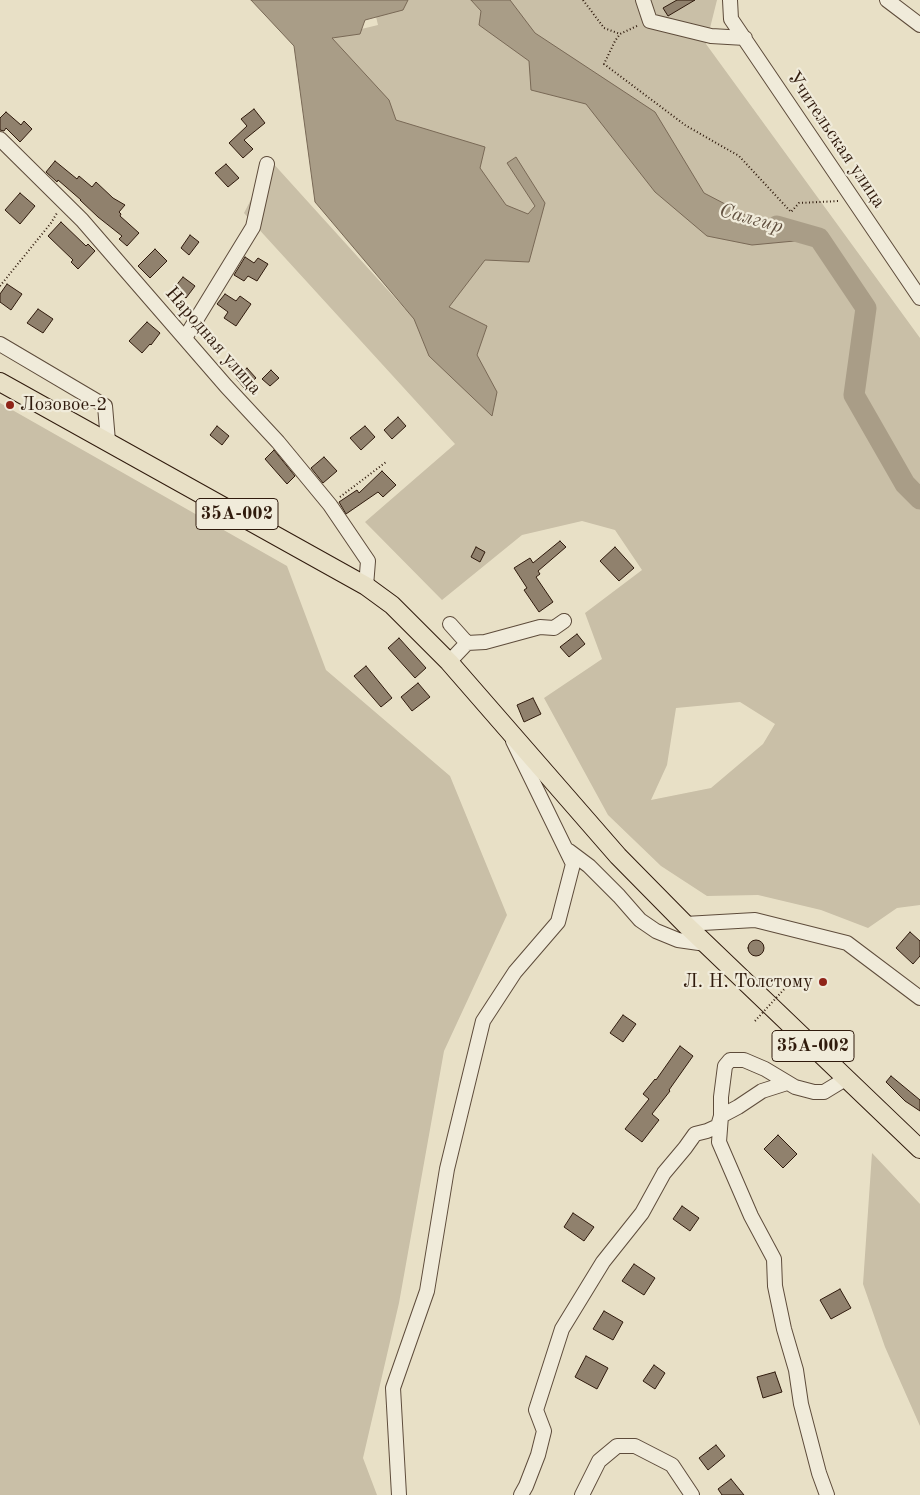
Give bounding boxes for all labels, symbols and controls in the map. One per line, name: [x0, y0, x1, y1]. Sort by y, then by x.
street label: Учительская улица: [782, 67, 890, 213]
water label: Салгир: [716, 199, 786, 239]
street label: Народная улица: [160, 282, 266, 400]
place label: Лозовое-2: [20, 394, 107, 416]
marker: Лозовое-2: [4, 399, 16, 411]
road number: 35А-002: [196, 498, 278, 530]
place label: Л. Н. Толстому: [683, 971, 813, 993]
marker: Л. Н. Толстому: [817, 976, 829, 988]
road number: 35А-002: [772, 1030, 854, 1062]

